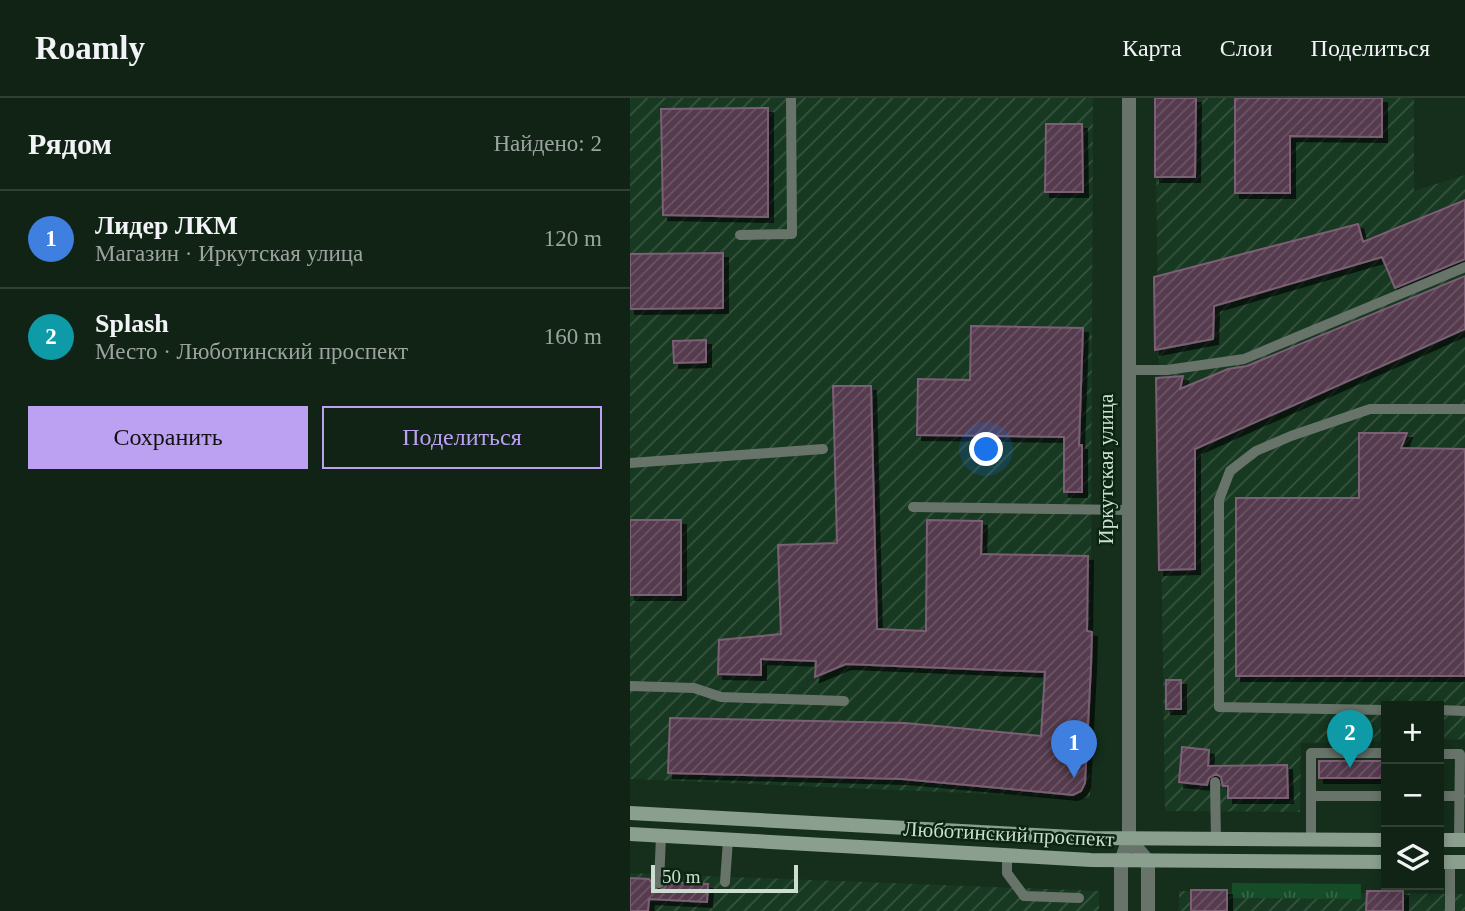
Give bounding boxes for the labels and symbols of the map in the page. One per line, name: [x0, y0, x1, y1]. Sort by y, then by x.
street label: Иркутская улица: [1094, 393, 1118, 544]
your location: [969, 432, 1003, 466]
pin: 2: [1327, 710, 1373, 768]
pin: 1: [1051, 720, 1097, 778]
street label: Люботинский проспект: [903, 816, 1115, 852]
scale bar: [651, 862, 798, 894]

